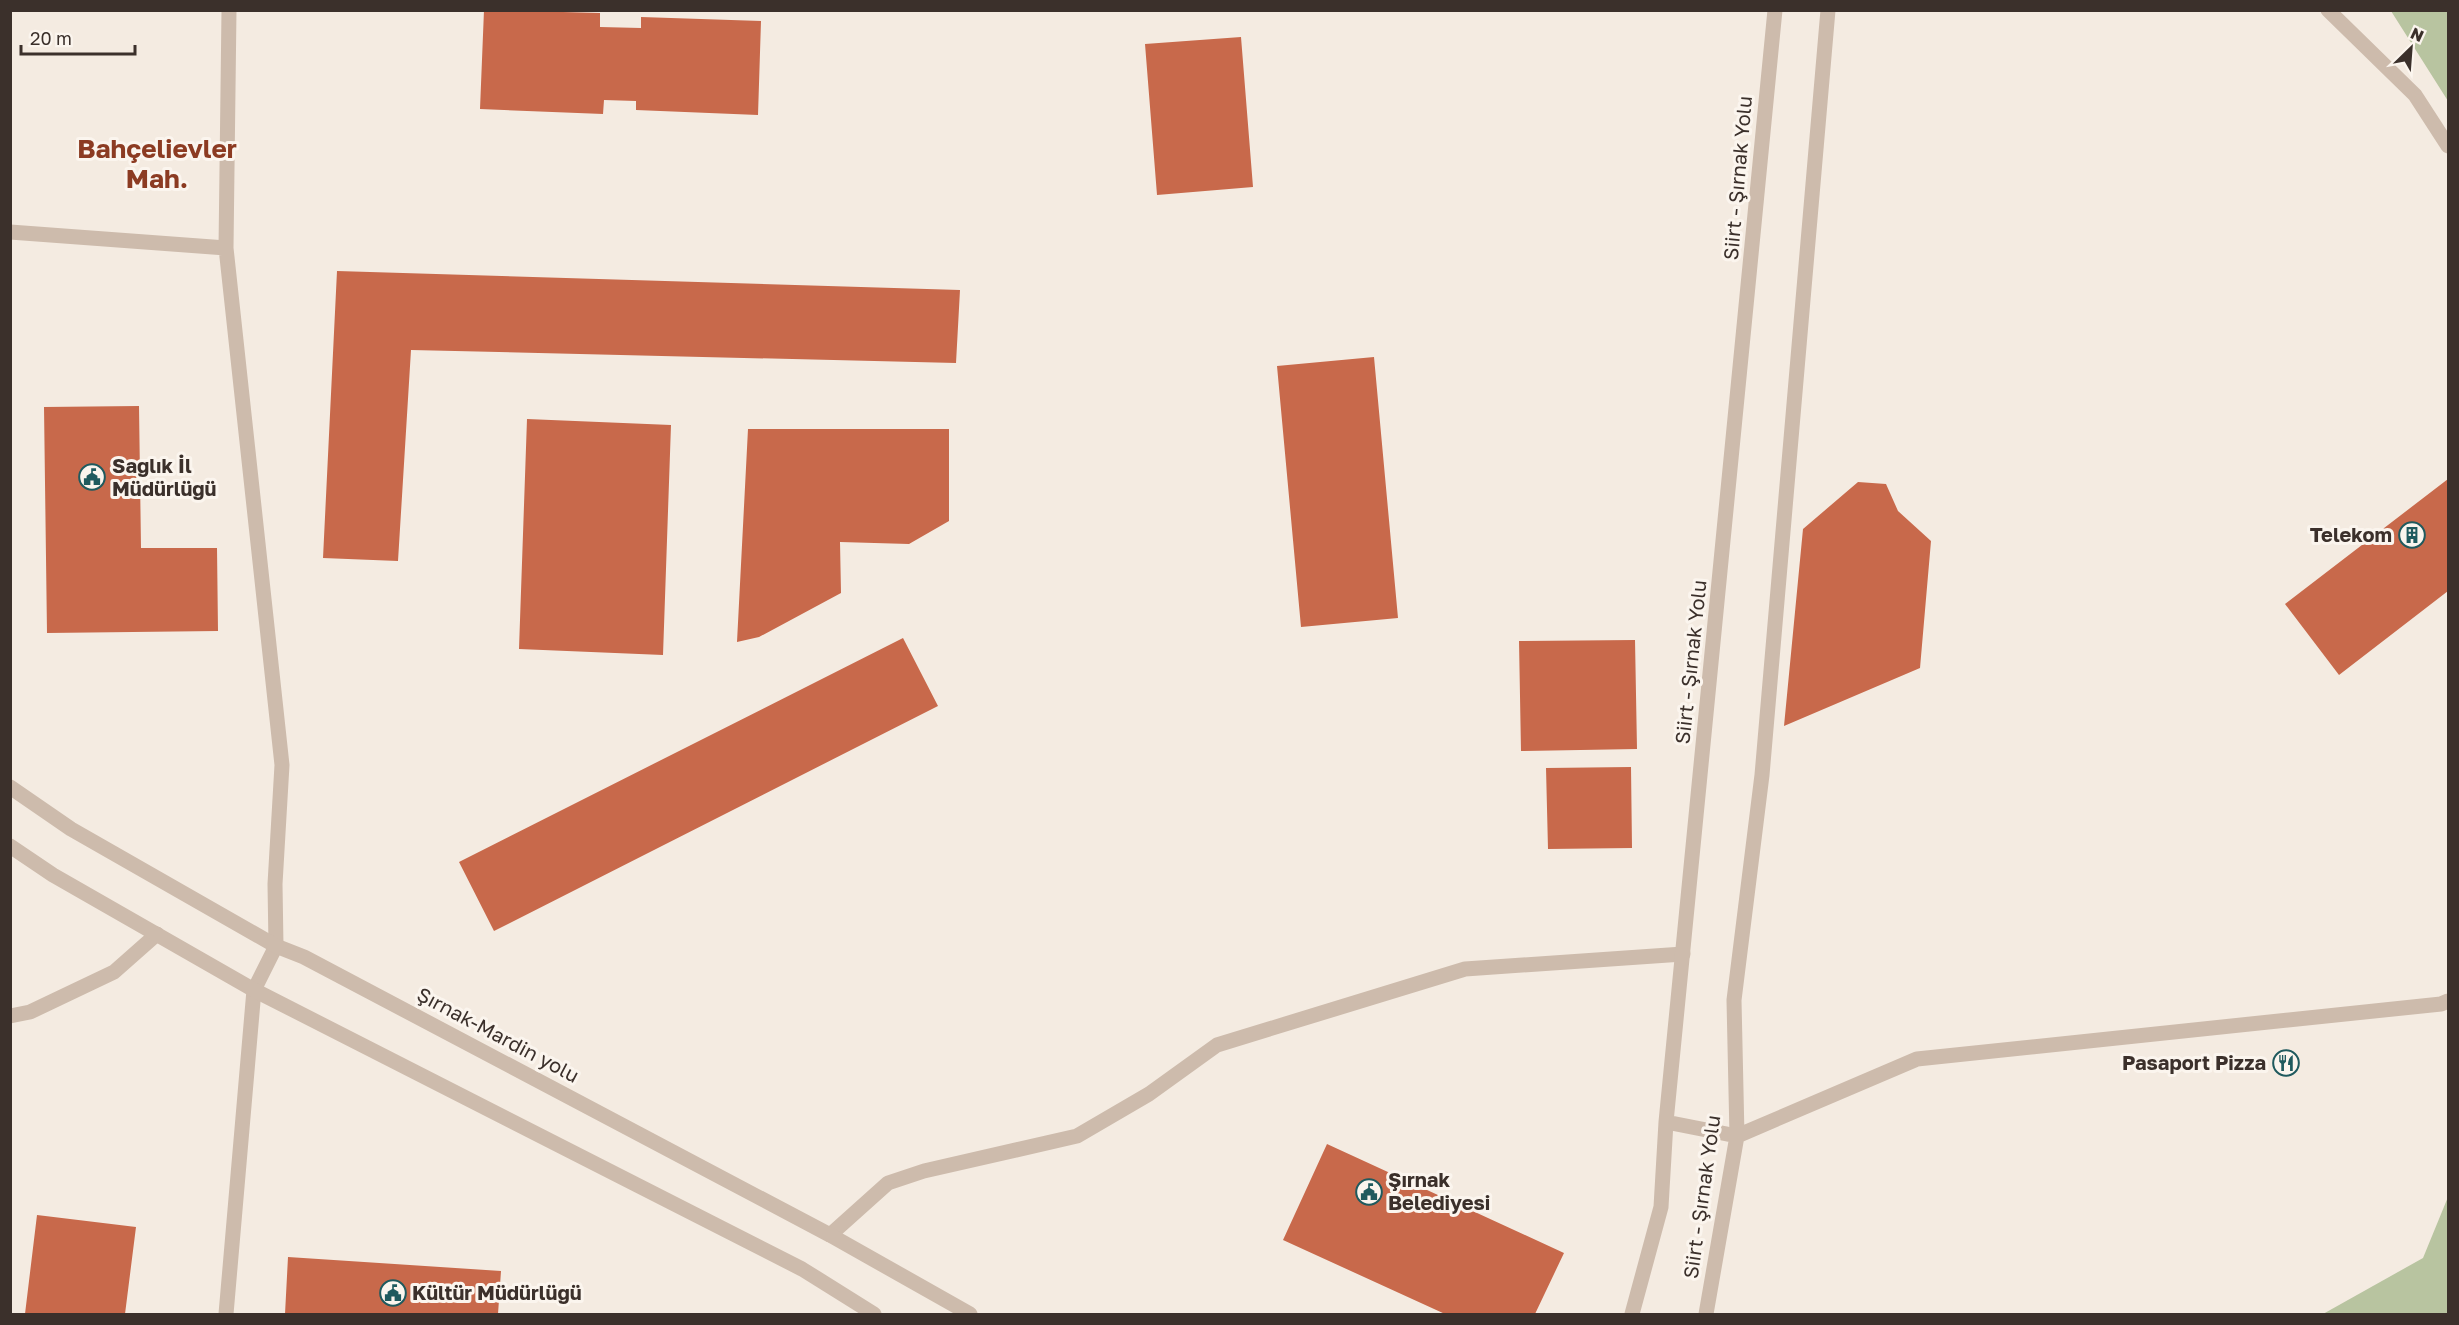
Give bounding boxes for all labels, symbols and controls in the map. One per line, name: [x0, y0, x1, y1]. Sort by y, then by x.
scale bar: [21, 18, 135, 56]
north arrow: [2381, 18, 2441, 78]
text: N: [2408, 23, 2427, 46]
text: 20 m: [30, 27, 72, 49]
street label: Siirt - Şırnak Yolu: [1718, 95, 1756, 261]
district label: Bahçelievler Mah.: [77, 133, 237, 194]
place label: Sağlık İl Müdürlüğü: [112, 453, 217, 500]
public building icon: Sağlık İl Müdürlüğü: [77, 462, 107, 492]
building icon: Telekom: [2397, 520, 2427, 550]
place label: Telekom: [2310, 522, 2392, 546]
street label: Siirt - Şırnak Yolu: [1669, 579, 1711, 745]
street label: Şırnak-Mardin yolu: [413, 981, 584, 1087]
restaurant icon: Pasaport Pizza: [2271, 1048, 2301, 1078]
place label: Pasaport Pizza: [2122, 1050, 2266, 1074]
street label: Siirt - Şırnak Yolu: [1678, 1114, 1724, 1280]
place label: Şırnak Belediyesi: [1388, 1167, 1490, 1214]
public building icon: Şırnak Belediyesi: [1354, 1177, 1384, 1207]
public building icon: Kültür Müdürlüğü: [378, 1278, 408, 1308]
place label: Kültür Müdürlüğü: [412, 1280, 582, 1304]

